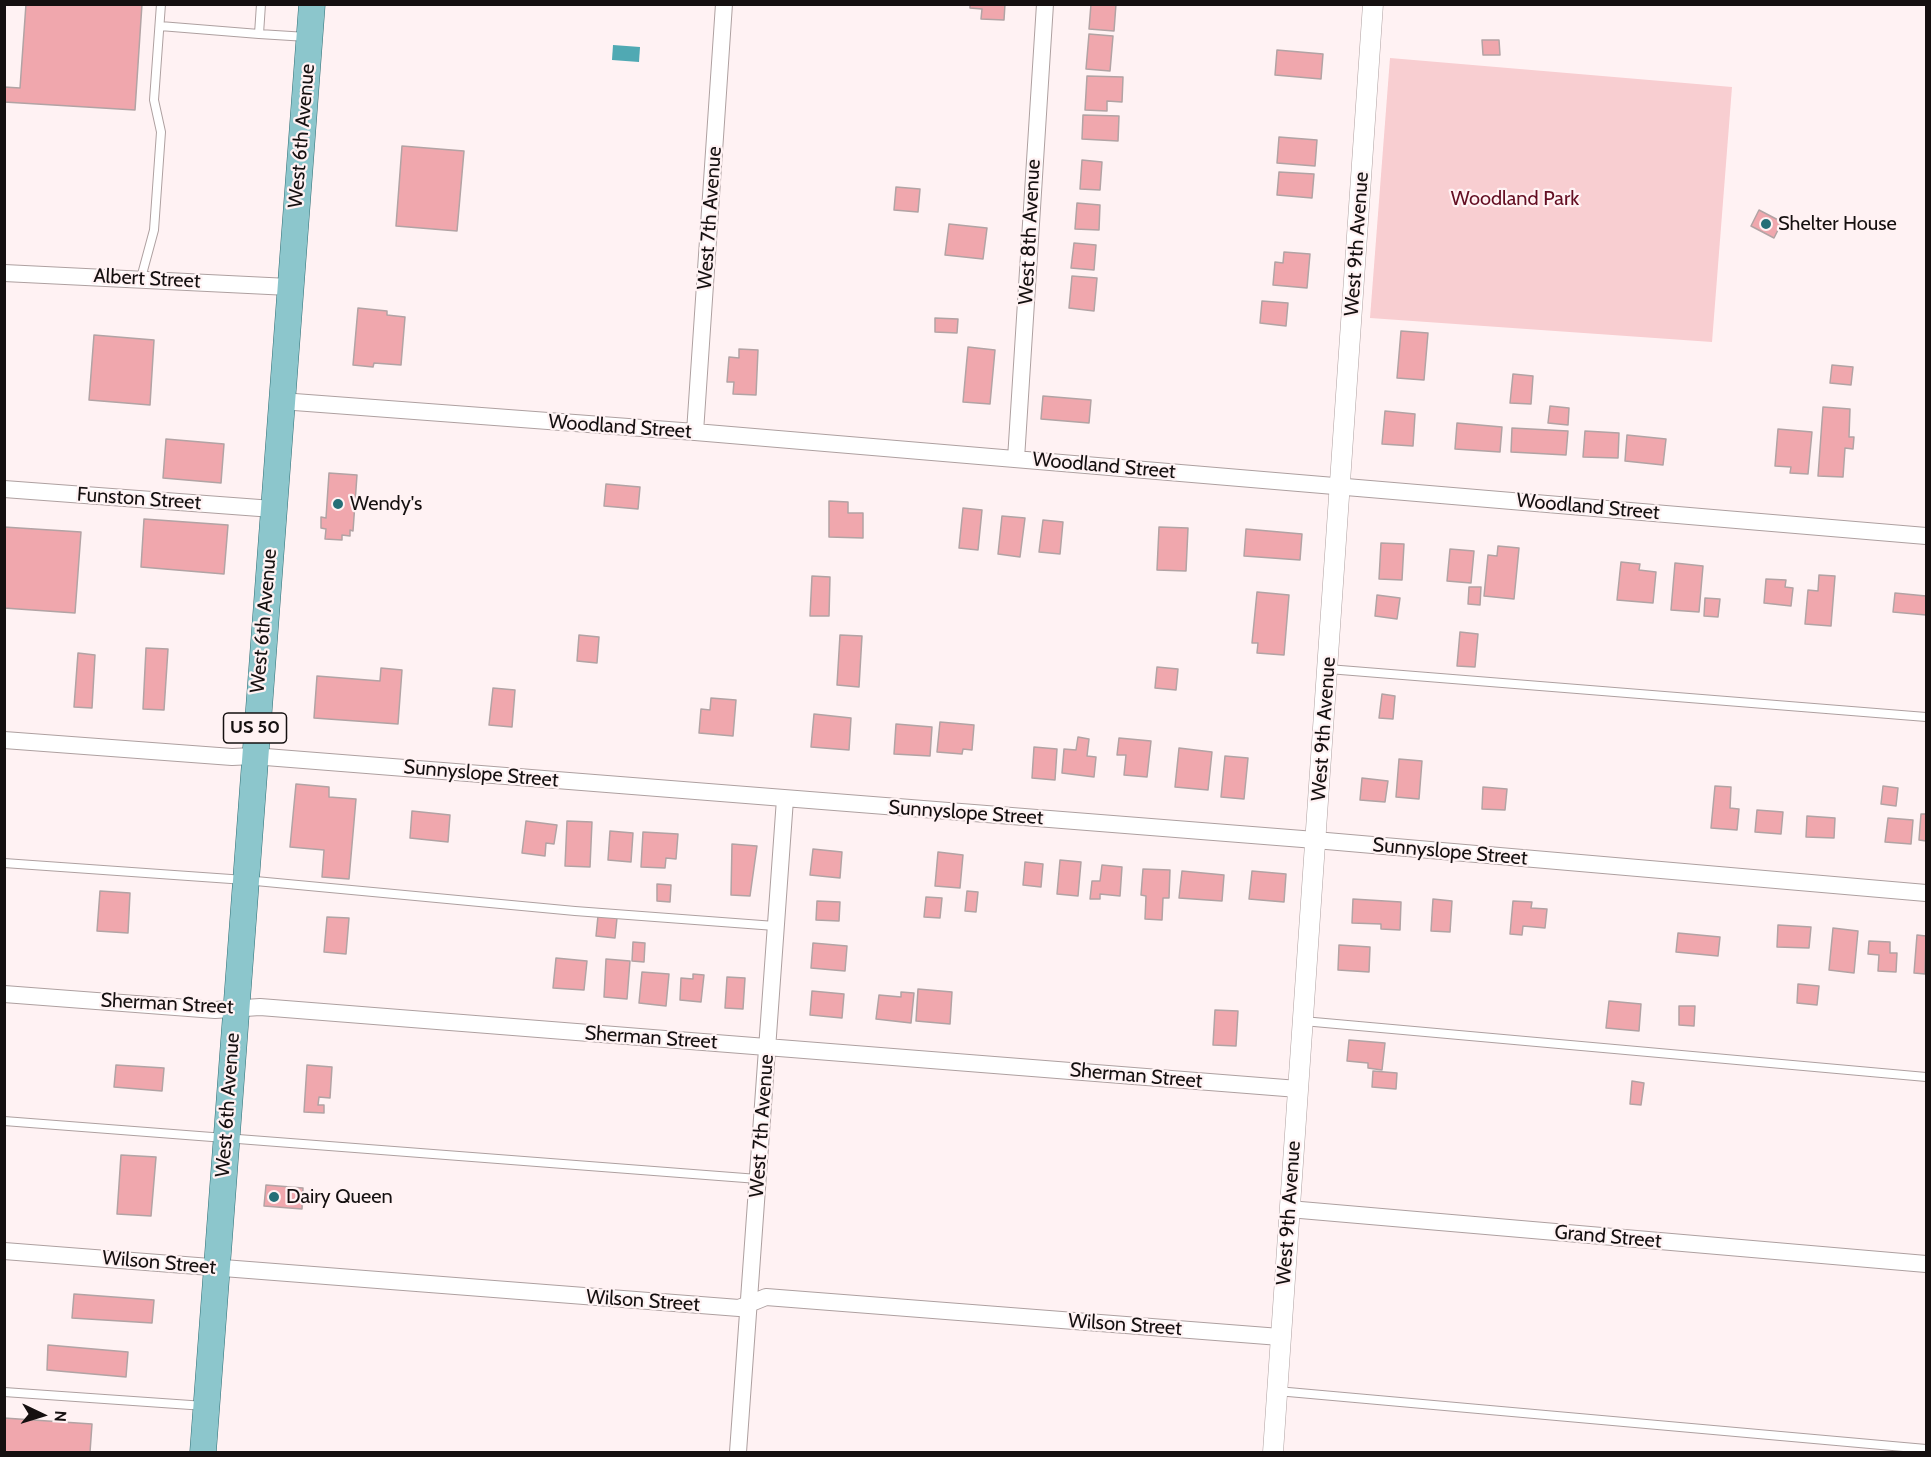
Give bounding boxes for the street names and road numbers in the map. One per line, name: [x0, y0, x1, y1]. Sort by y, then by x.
street label: West 6th Avenue: [284, 63, 320, 209]
street label: West 7th Avenue: [693, 146, 727, 290]
street label: West 8th Avenue: [1014, 159, 1046, 305]
street label: West 9th Avenue: [1340, 171, 1374, 317]
street label: Albert Street: [93, 264, 201, 294]
street label: Woodland Street: [547, 410, 693, 444]
street label: Woodland Street: [1031, 448, 1177, 484]
street label: Funston Street: [76, 483, 202, 515]
street label: Woodland Street: [1515, 489, 1661, 525]
street label: West 6th Avenue: [246, 548, 282, 694]
street label: West 9th Avenue: [1307, 656, 1341, 802]
road number: US 50: [224, 713, 286, 743]
street label: Sunnyslope Street: [403, 755, 559, 793]
street label: Sunnyslope Street: [888, 796, 1044, 830]
street label: Sunnyslope Street: [1372, 833, 1528, 871]
street label: Sherman Street: [100, 989, 234, 1019]
street label: Sherman Street: [584, 1021, 718, 1055]
street label: West 6th Avenue: [211, 1032, 245, 1178]
street label: West 7th Avenue: [745, 1054, 779, 1198]
street label: Sherman Street: [1069, 1058, 1203, 1094]
street label: West 9th Avenue: [1272, 1140, 1306, 1286]
street label: Grand Street: [1554, 1220, 1662, 1254]
street label: Wilson Street: [101, 1246, 217, 1280]
street label: Wilson Street: [585, 1285, 701, 1317]
street label: Wilson Street: [1067, 1309, 1183, 1341]

